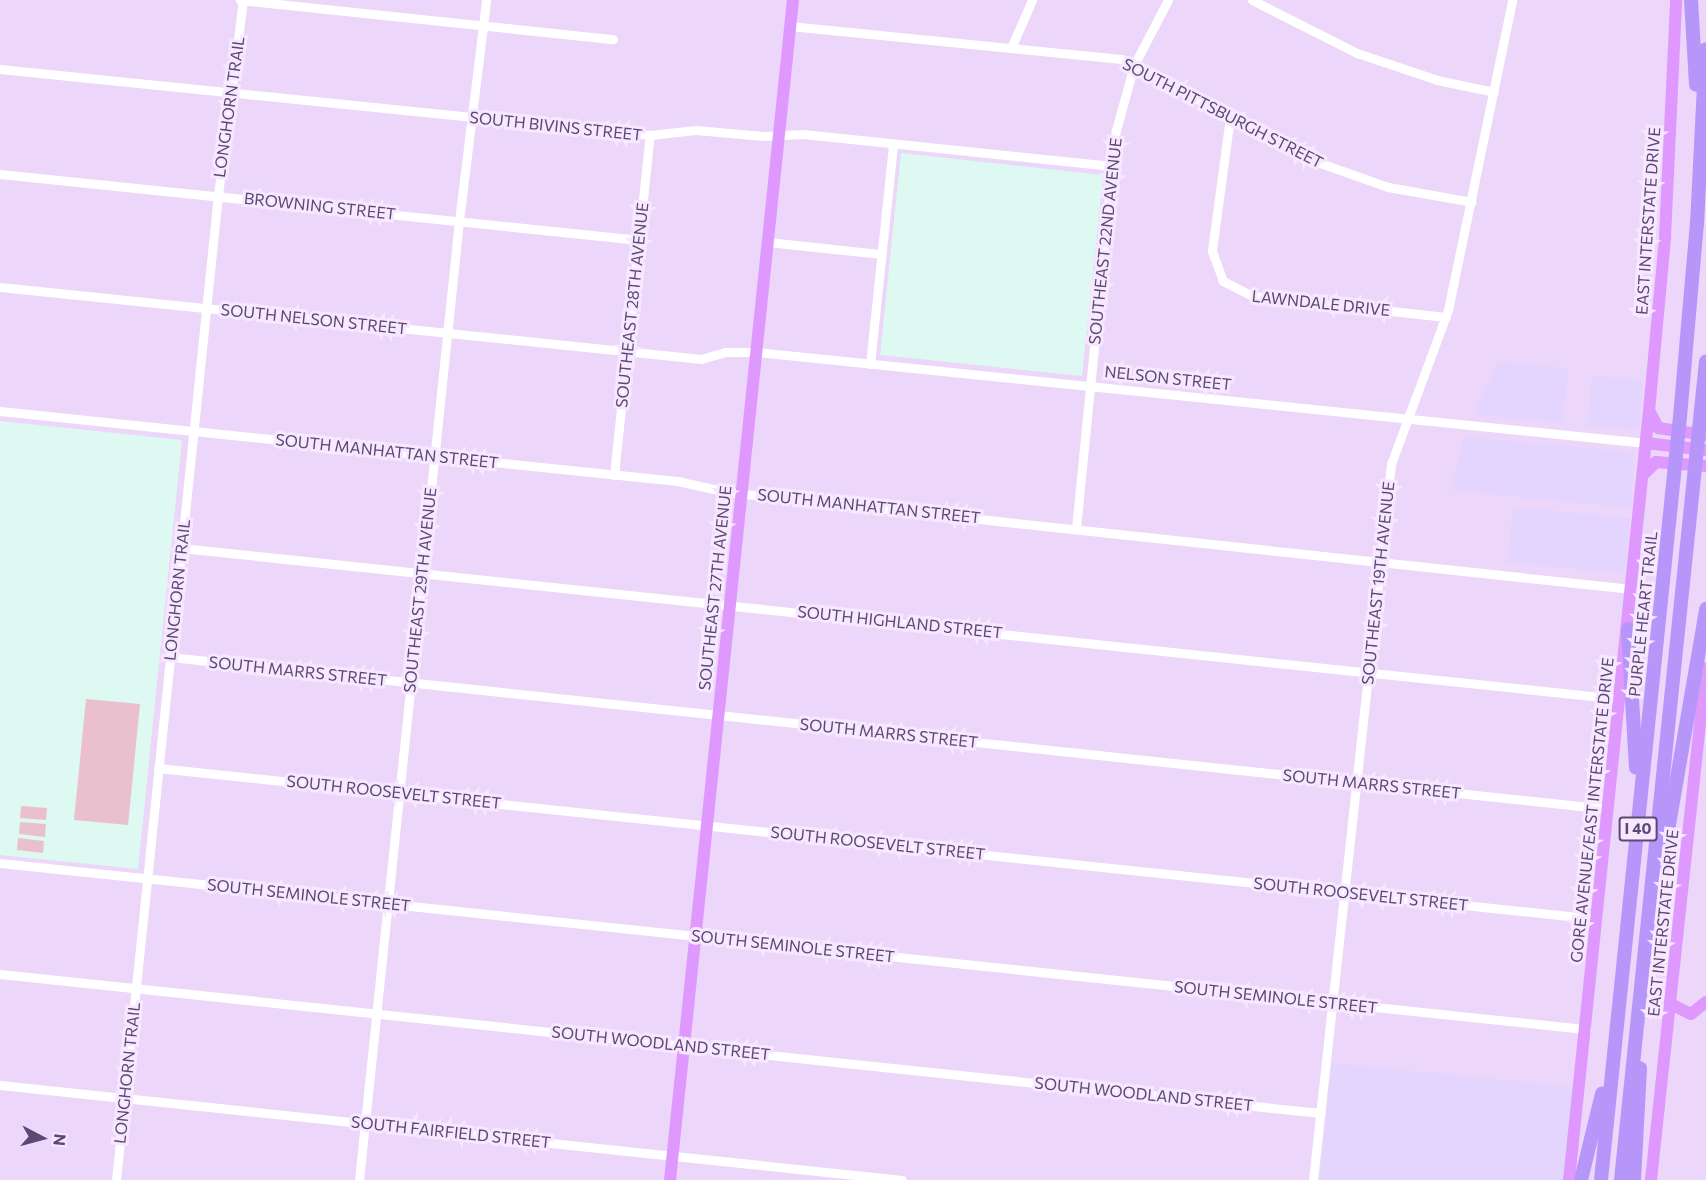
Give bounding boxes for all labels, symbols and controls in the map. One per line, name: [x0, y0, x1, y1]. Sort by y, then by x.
street label: LONGHORN TRAIL: [210, 35, 248, 179]
street label: SOUTH PITTSBURGH STREET: [1119, 54, 1327, 172]
street label: SOUTH BIVINS STREET: [469, 107, 643, 145]
street label: EAST INTERSTATE DRIVE: [1632, 127, 1664, 315]
street label: SOUTHEAST 22ND AVENUE: [1085, 137, 1125, 345]
street label: BROWNING STREET: [243, 188, 397, 224]
street label: SOUTHEAST 28TH AVENUE: [612, 201, 652, 409]
street label: LAWNDALE DRIVE: [1251, 286, 1391, 320]
street label: SOUTH NELSON STREET: [220, 300, 408, 338]
street label: NELSON STREET: [1103, 362, 1233, 394]
street label: SOUTH MANHATTAN STREET: [275, 430, 499, 472]
street label: SOUTHEAST 19TH AVENUE: [1358, 480, 1398, 686]
street label: SOUTHEAST 27TH AVENUE: [695, 485, 735, 691]
street label: SOUTH MANHATTAN STREET: [757, 485, 981, 527]
street label: SOUTHEAST 29TH AVENUE: [400, 486, 440, 694]
street label: LONGHORN TRAIL: [160, 518, 194, 662]
street label: PURPLE HEART TRAIL: [1625, 530, 1661, 698]
street label: SOUTH HIGHLAND STREET: [796, 602, 1004, 642]
street label: SOUTH MARRS STREET: [208, 652, 388, 690]
street label: GORE AVENUE/EAST INTERSTATE DRIVE: [1566, 656, 1618, 964]
street label: SOUTH MARRS STREET: [799, 714, 979, 752]
street label: SOUTH MARRS STREET: [1282, 765, 1462, 803]
street label: SOUTH ROOSEVELT STREET: [286, 771, 502, 813]
road number: I 40: [1618, 817, 1658, 841]
street label: SOUTH ROOSEVELT STREET: [770, 822, 986, 864]
street label: EAST INTERSTATE DRIVE: [1644, 829, 1682, 1017]
street label: SOUTH ROOSEVELT STREET: [1253, 873, 1469, 915]
street label: SOUTH SEMINOLE STREET: [206, 875, 412, 915]
street label: SOUTH SEMINOLE STREET: [690, 926, 896, 966]
street label: SOUTH SEMINOLE STREET: [1173, 977, 1379, 1017]
street label: LONGHORN TRAIL: [110, 1001, 144, 1145]
street label: SOUTH WOODLAND STREET: [551, 1022, 771, 1064]
street label: SOUTH WOODLAND STREET: [1034, 1073, 1254, 1115]
north arrow: [12, 1108, 72, 1168]
street label: SOUTH FAIRFIELD STREET: [350, 1112, 552, 1152]
text: N: [50, 1133, 70, 1147]

